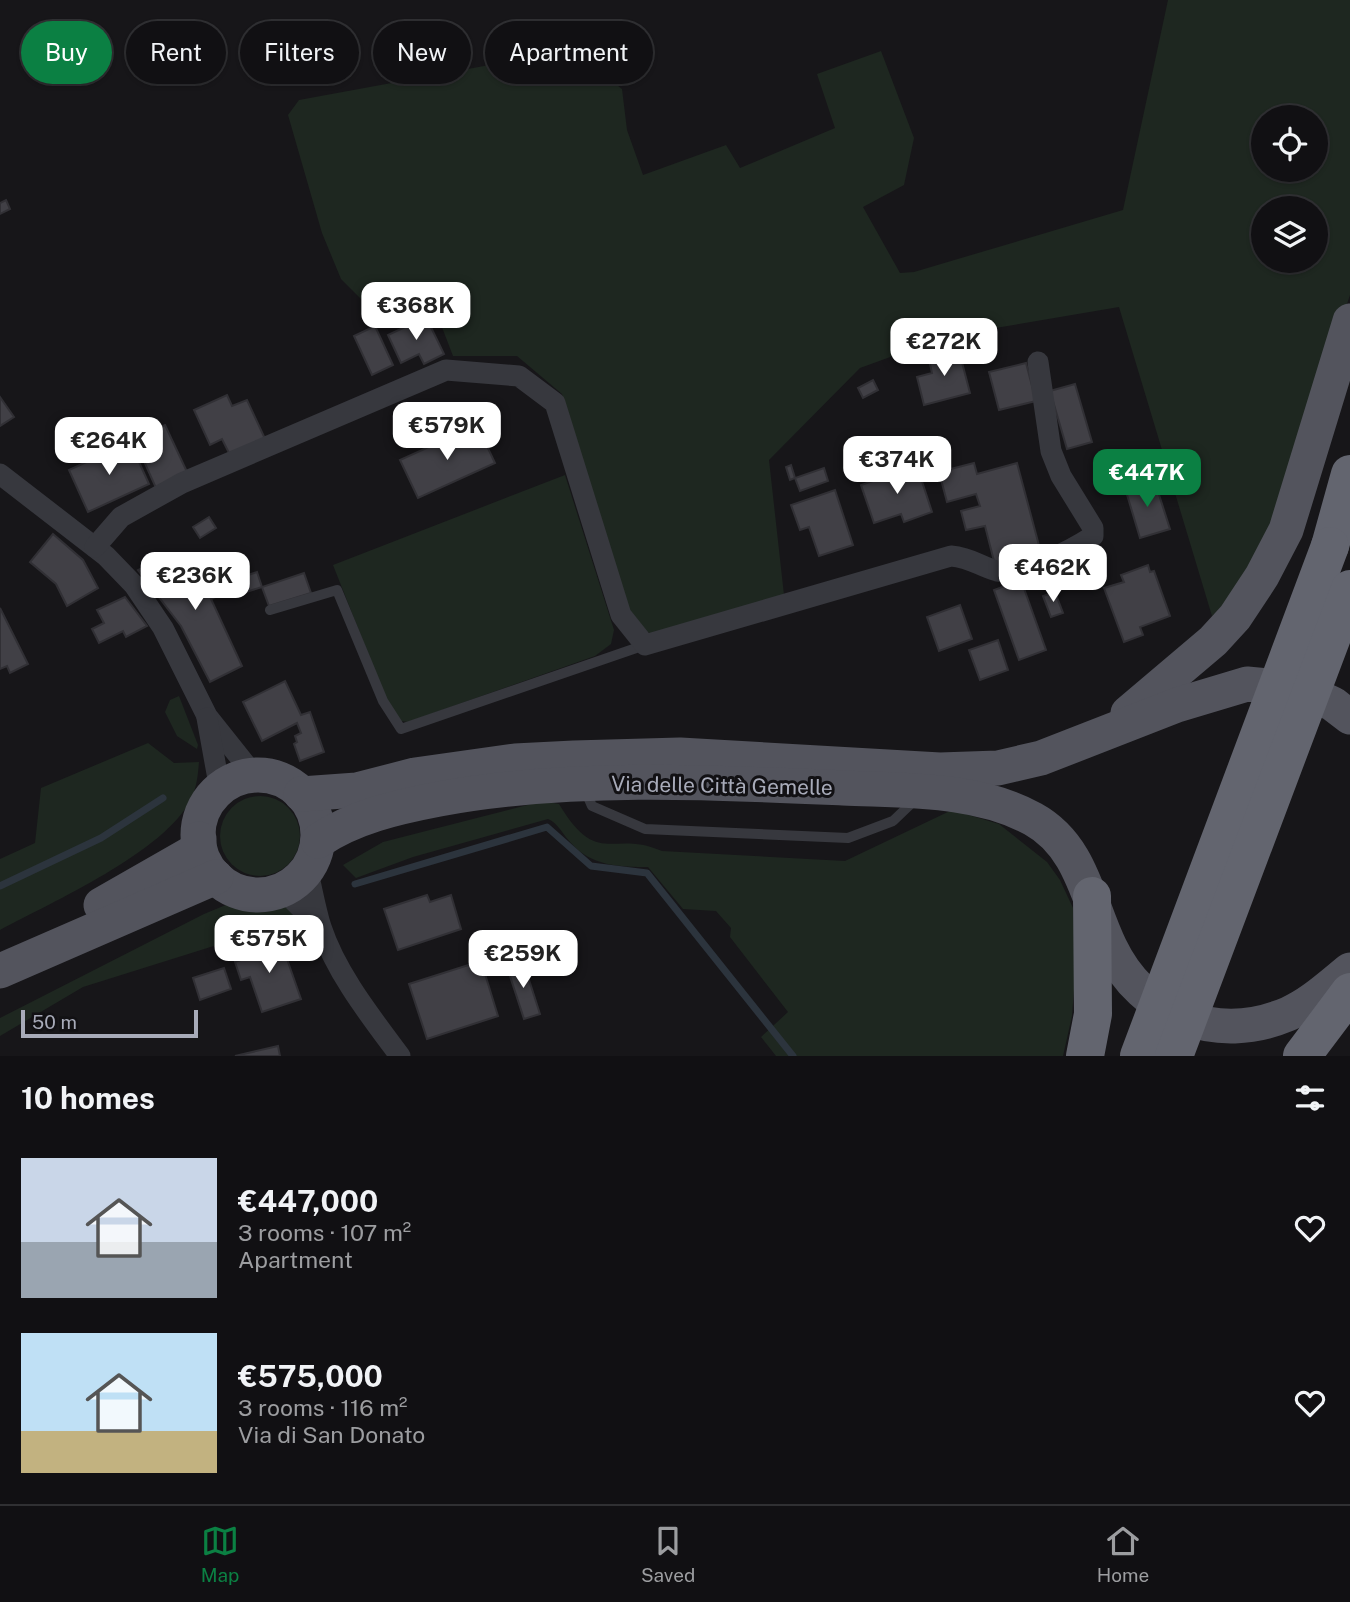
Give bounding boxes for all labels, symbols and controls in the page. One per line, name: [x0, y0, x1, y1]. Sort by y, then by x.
chip: Buy: [21, 21, 112, 84]
chip: Rent: [126, 21, 226, 84]
chip: Filters: [240, 21, 359, 84]
chip: New: [373, 21, 471, 84]
chip: Apartment: [485, 21, 653, 84]
map controls: [1251, 105, 1328, 273]
button: locate: [1251, 105, 1328, 182]
button: layers: [1251, 196, 1328, 273]
pin: €368K: [367, 282, 465, 342]
text: €368K: [377, 291, 455, 318]
pin: €272K: [895, 318, 993, 378]
text: €272K: [906, 327, 982, 354]
pin: €579K: [398, 402, 496, 462]
text: €579K: [409, 411, 485, 438]
pin: €264K: [60, 418, 158, 477]
text: €264K: [71, 426, 147, 453]
pin: €374K: [848, 436, 946, 496]
text: €374K: [859, 445, 935, 472]
pin: €447K: [1098, 449, 1196, 509]
text: €447K: [1109, 458, 1185, 485]
pin: €462K: [1004, 544, 1102, 604]
pin: €236K: [146, 552, 244, 612]
text: €462K: [1015, 553, 1091, 580]
text: €236K: [157, 561, 233, 588]
street label: Via delle Città Gemelle: [611, 771, 833, 800]
pin: €575K: [220, 916, 318, 975]
text: €575K: [231, 924, 307, 951]
pin: €259K: [474, 930, 572, 990]
text: €259K: [485, 939, 561, 966]
scale bar: [21, 1007, 198, 1039]
text: 50 m: [32, 1011, 77, 1033]
icon: filters: [1291, 1079, 1329, 1117]
text: 10 homes: [21, 1080, 155, 1116]
text: €447,000: [238, 1183, 378, 1219]
icon: home: [77, 1186, 161, 1270]
icon: heart: [1291, 1209, 1329, 1247]
text: 3 rooms · 107 m²: [238, 1219, 411, 1246]
text: Apartment: [238, 1246, 353, 1273]
text: €575,000: [238, 1358, 383, 1394]
icon: home: [77, 1361, 161, 1445]
icon: heart: [1291, 1384, 1329, 1422]
text: 3 rooms · 116 m²: [238, 1394, 408, 1421]
text: Via di San Donato: [238, 1421, 425, 1448]
tab: Map: [201, 1522, 239, 1586]
tab: Saved: [641, 1522, 695, 1586]
tab: Home: [1097, 1522, 1149, 1586]

